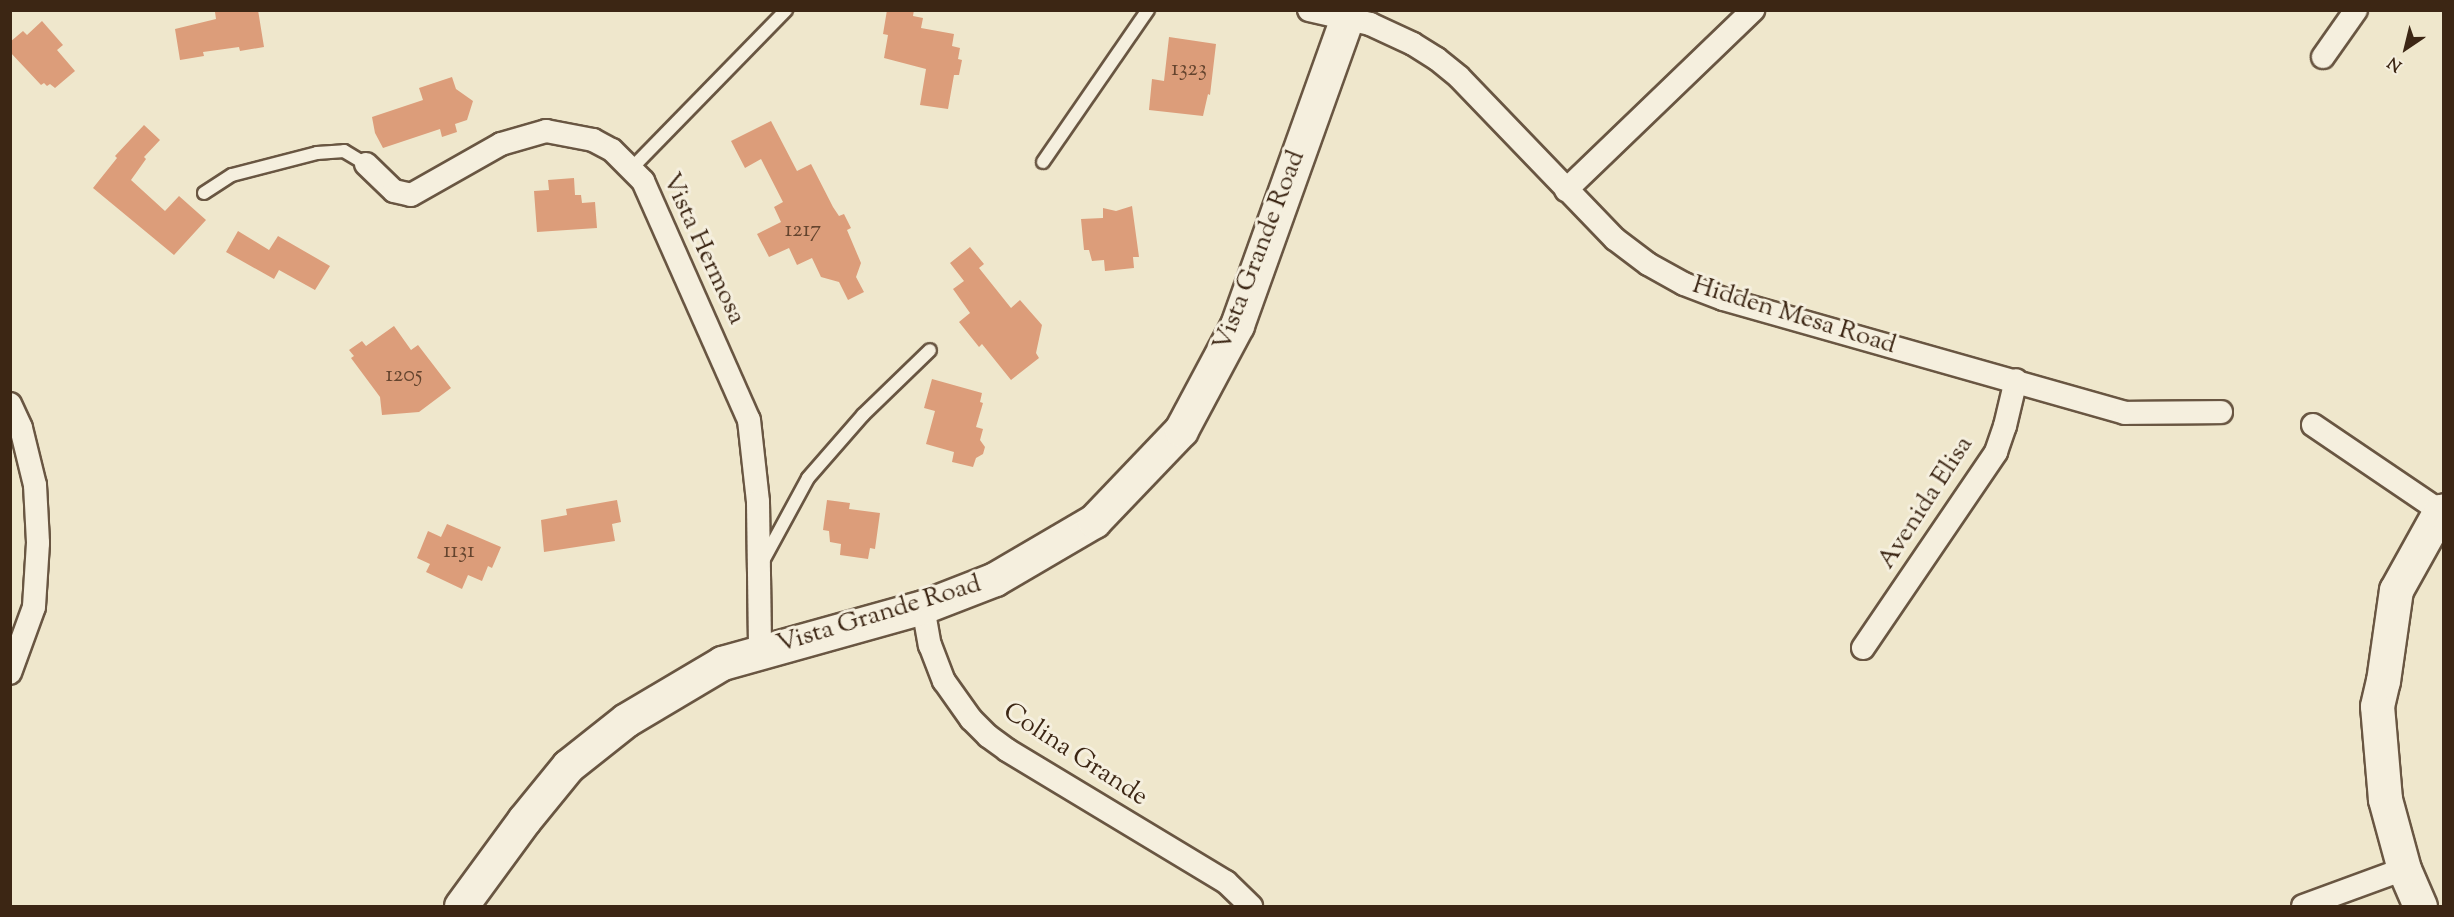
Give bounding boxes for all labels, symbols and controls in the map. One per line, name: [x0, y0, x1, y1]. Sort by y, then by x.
north arrow: [2376, 18, 2436, 78]
text: N: [2384, 50, 2407, 76]
house number: 1323: [1171, 58, 1207, 84]
street label: Vista Grande Road: [1207, 146, 1313, 356]
street label: Vista Hermosa: [654, 168, 752, 330]
house number: 1217: [785, 219, 821, 245]
street label: Hidden Mesa Road: [1688, 270, 1900, 362]
house number: 1205: [386, 364, 422, 390]
street label: Avenida Elisa: [1872, 431, 1980, 575]
house number: 1131: [443, 540, 475, 566]
street label: Vista Grande Road: [773, 569, 985, 661]
street label: Colina Grande: [997, 697, 1153, 813]

